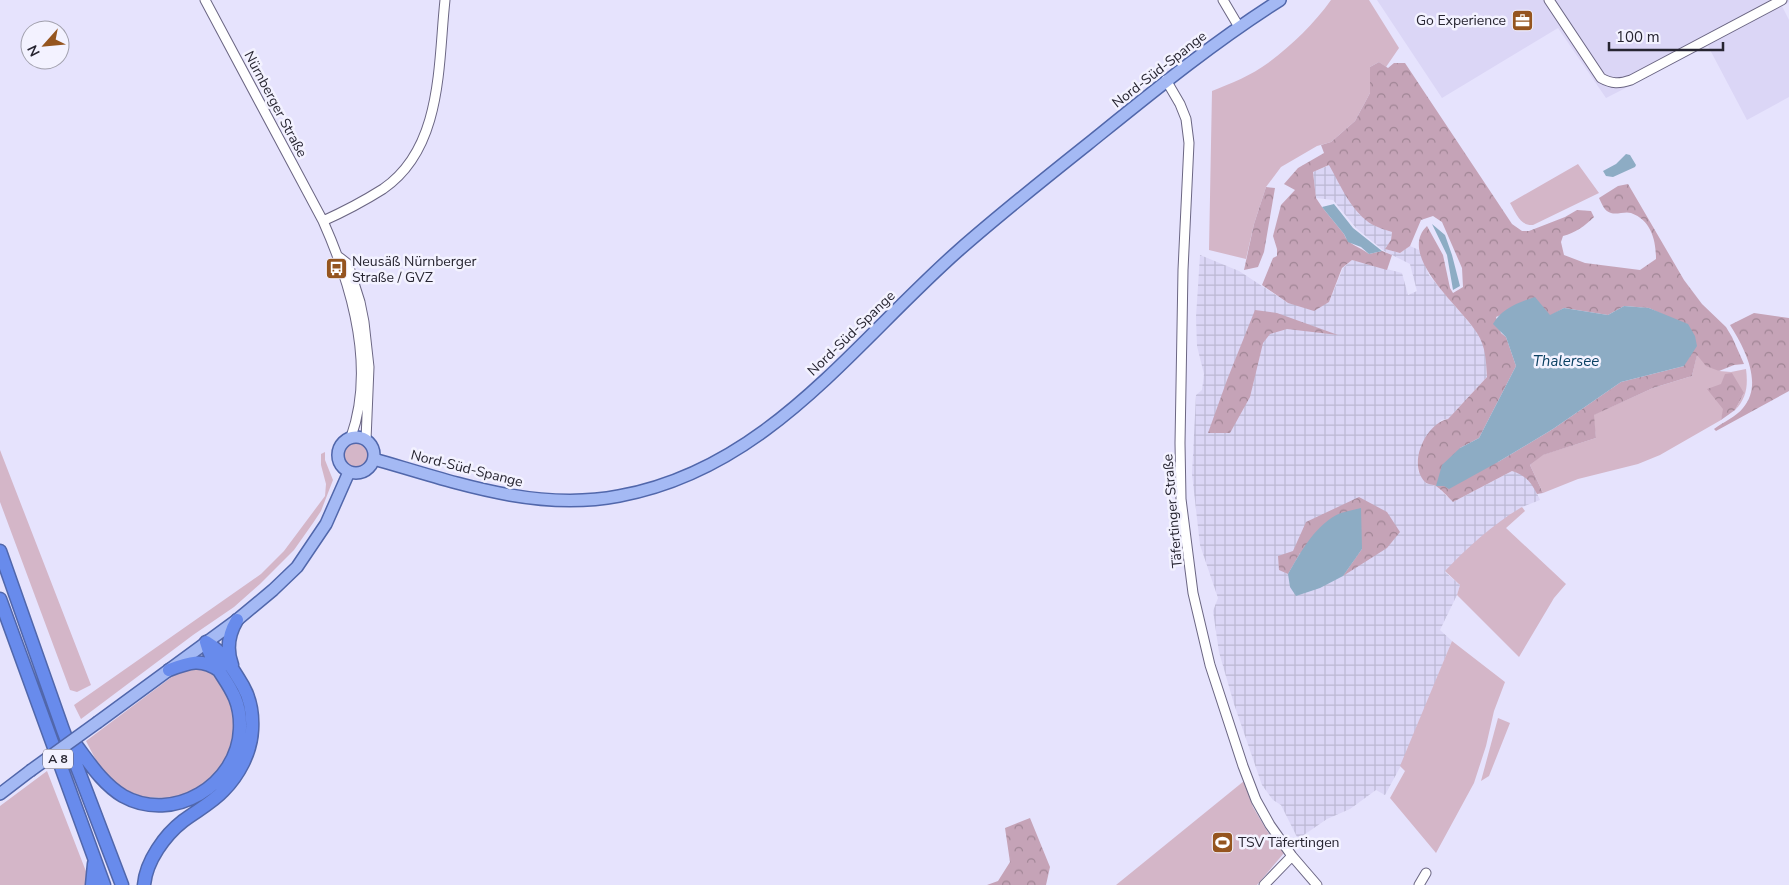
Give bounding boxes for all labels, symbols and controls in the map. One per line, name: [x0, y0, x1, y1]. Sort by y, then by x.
office icon: Go Experience: [1510, 8, 1534, 32]
place label: Go Experience: [1416, 11, 1506, 30]
north arrow: [20, 20, 70, 70]
scale bar: [1609, 20, 1723, 52]
street label: Nord-Süd-Spange: [1108, 27, 1210, 112]
text: 100 m: [1616, 27, 1660, 47]
text: N: [23, 42, 45, 60]
street label: Nürnberger Straße: [239, 48, 312, 161]
place label: Neusäß Nürnberger Straße / GVZ: [352, 252, 476, 287]
bus stop icon: Neusäß Nürnberger Straße / GVZ: [324, 257, 348, 281]
street label: Nord-Süd-Spange: [803, 287, 899, 380]
water label: Thalersee: [1533, 351, 1599, 371]
street label: Nord-Süd-Spange: [409, 445, 525, 492]
street label: Täfertinger Straße: [1158, 453, 1187, 569]
road number: A 8: [43, 750, 73, 769]
sports icon: TSV Täfertingen: [1210, 830, 1234, 854]
place label: TSV Täfertingen: [1238, 833, 1340, 852]

